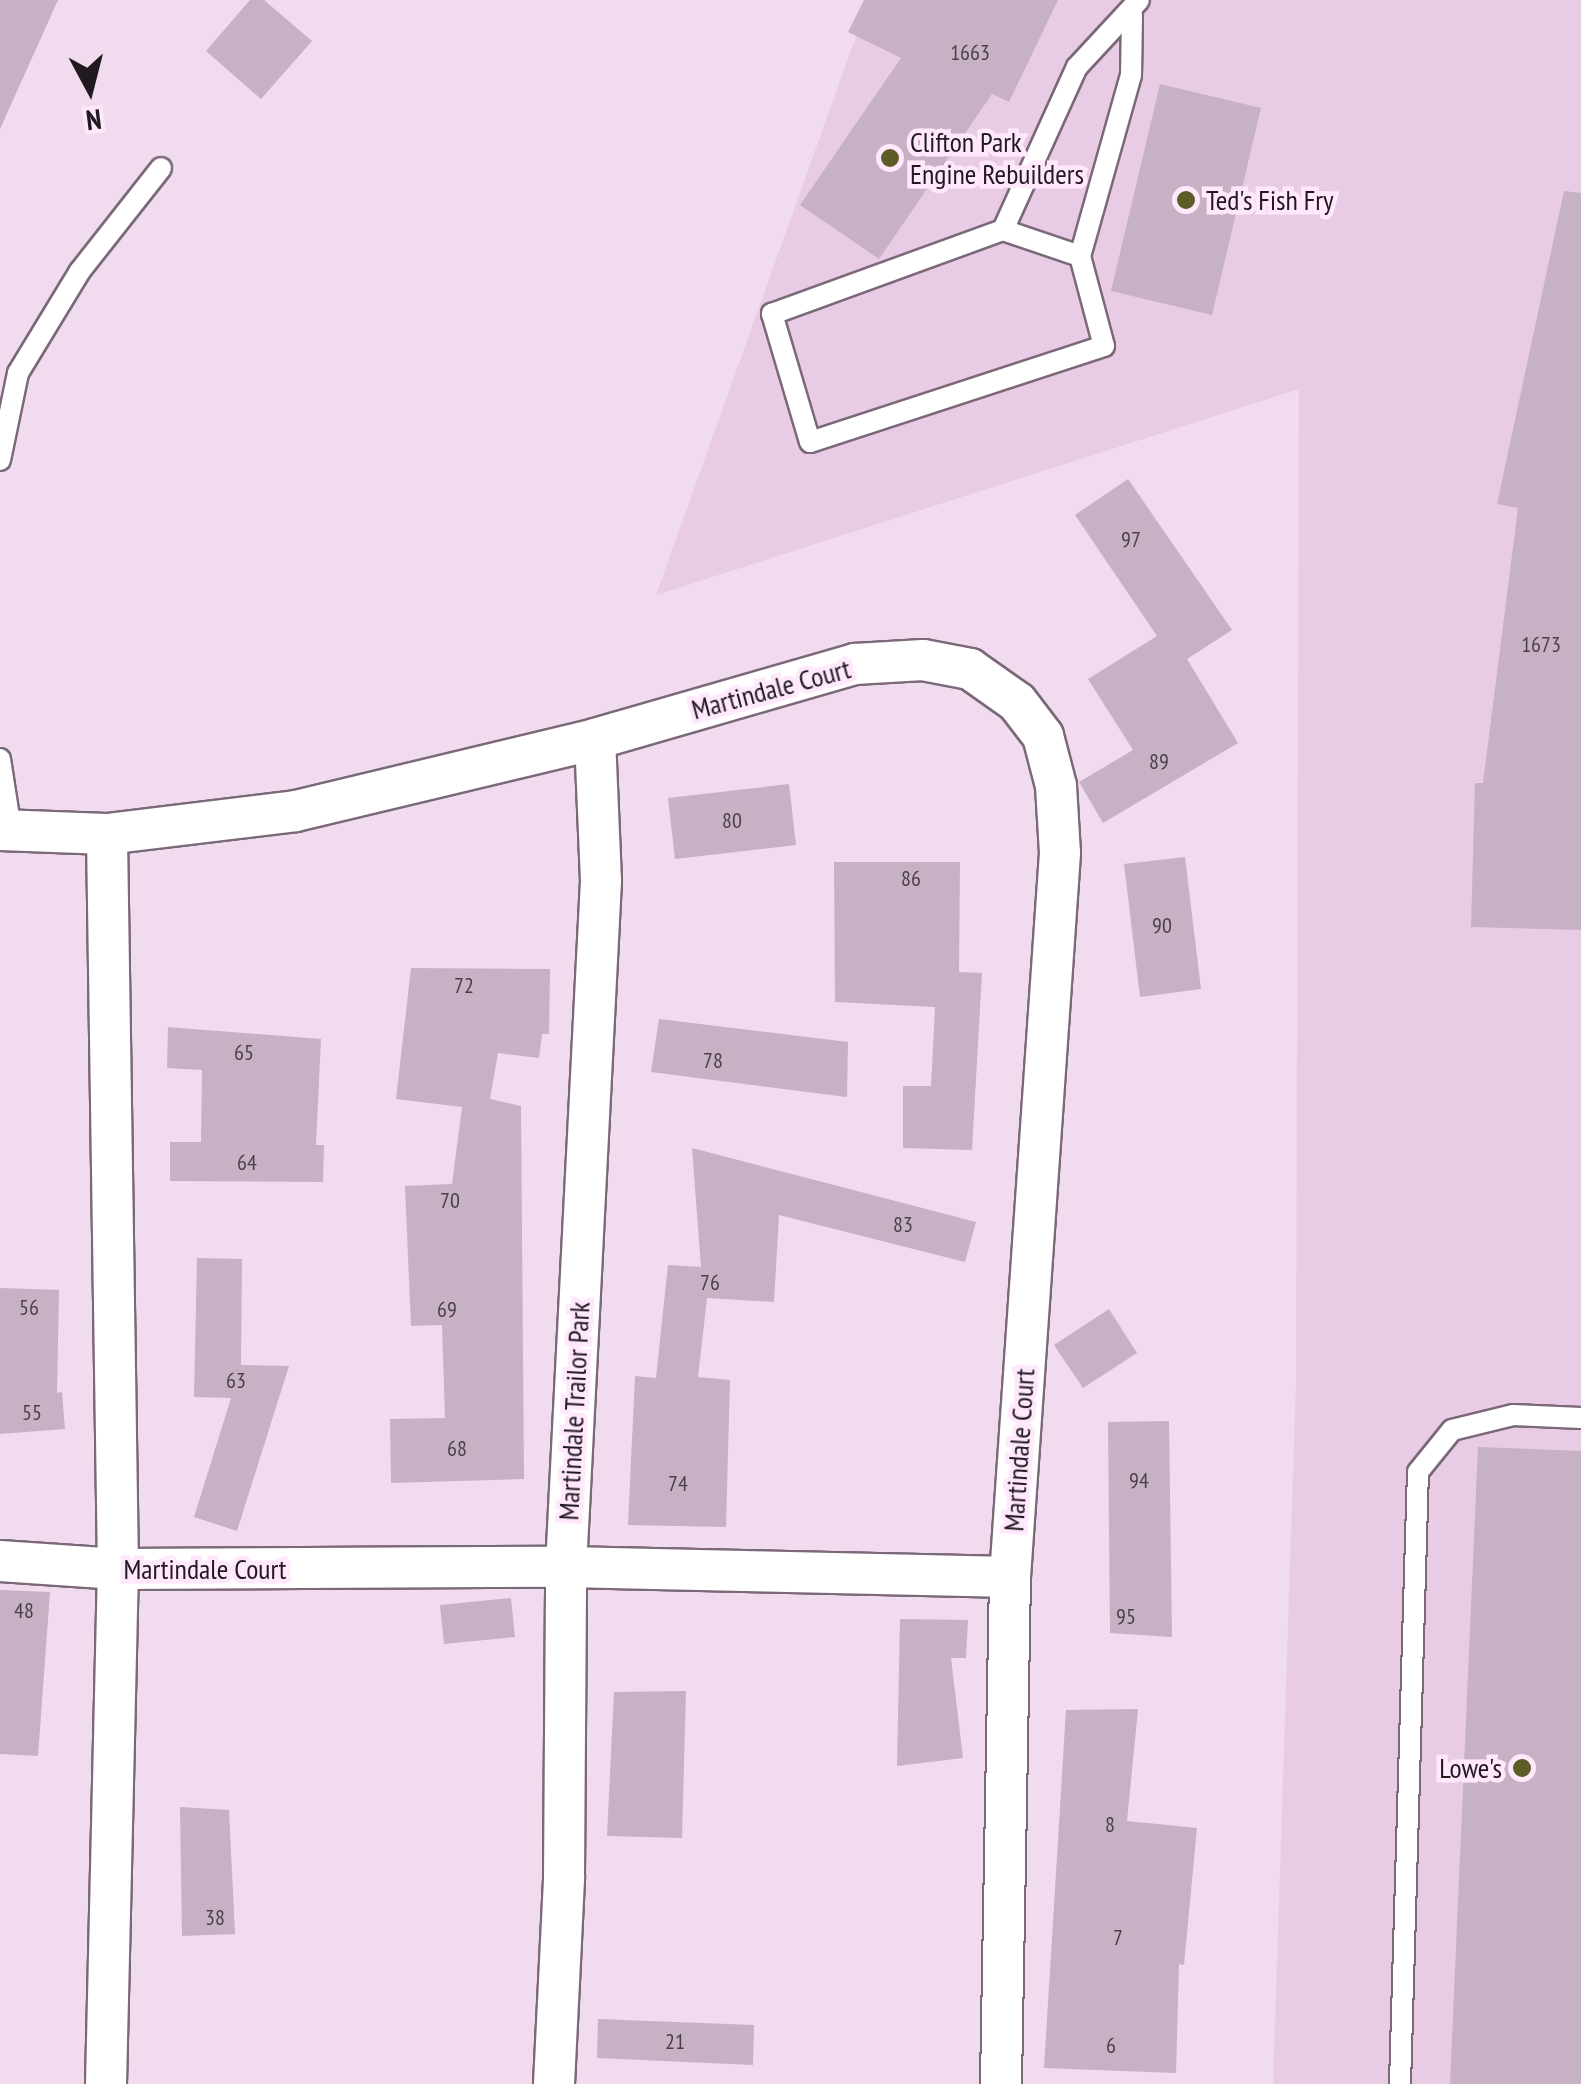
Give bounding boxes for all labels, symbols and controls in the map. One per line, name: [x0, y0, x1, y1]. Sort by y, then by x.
north arrow: [40, 40, 140, 140]
house number: 1663: [950, 40, 990, 66]
text: N: [84, 101, 103, 140]
place label: Clifton Park Engine Rebuilders: [910, 125, 1084, 191]
marker: Clifton Park Engine Rebuilders: [879, 147, 901, 169]
place label: Ted's Fish Fry: [1206, 183, 1333, 217]
marker: Ted's Fish Fry: [1175, 189, 1197, 211]
house number: 97: [1121, 527, 1141, 553]
house number: 1673: [1521, 632, 1561, 658]
street label: Martindale Court: [688, 652, 854, 726]
house number: 89: [1149, 749, 1169, 775]
house number: 80: [722, 808, 742, 834]
house number: 86: [901, 866, 921, 892]
house number: 90: [1152, 913, 1172, 939]
house number: 72: [454, 973, 474, 999]
house number: 65: [234, 1040, 254, 1066]
house number: 78: [703, 1048, 723, 1074]
house number: 64: [237, 1150, 257, 1176]
house number: 70: [440, 1188, 460, 1214]
house number: 83: [893, 1212, 913, 1238]
house number: 76: [700, 1270, 720, 1296]
house number: 56: [19, 1295, 39, 1321]
house number: 69: [437, 1297, 457, 1323]
street label: Martindale Trailor Park: [551, 1300, 597, 1522]
street label: Martindale Court: [997, 1367, 1041, 1533]
house number: 63: [226, 1368, 246, 1394]
house number: 55: [22, 1400, 42, 1426]
house number: 68: [447, 1436, 467, 1462]
house number: 94: [1129, 1468, 1149, 1494]
house number: 74: [668, 1471, 688, 1497]
street label: Martindale Court: [123, 1552, 287, 1586]
house number: 48: [14, 1598, 34, 1624]
house number: 95: [1116, 1604, 1136, 1630]
place label: Lowe's: [1439, 1751, 1502, 1785]
marker: Lowe's: [1511, 1757, 1533, 1779]
house number: 8: [1105, 1812, 1115, 1838]
house number: 38: [205, 1905, 225, 1931]
house number: 7: [1113, 1925, 1123, 1951]
house number: 21: [665, 2029, 685, 2055]
house number: 6: [1106, 2033, 1116, 2059]

